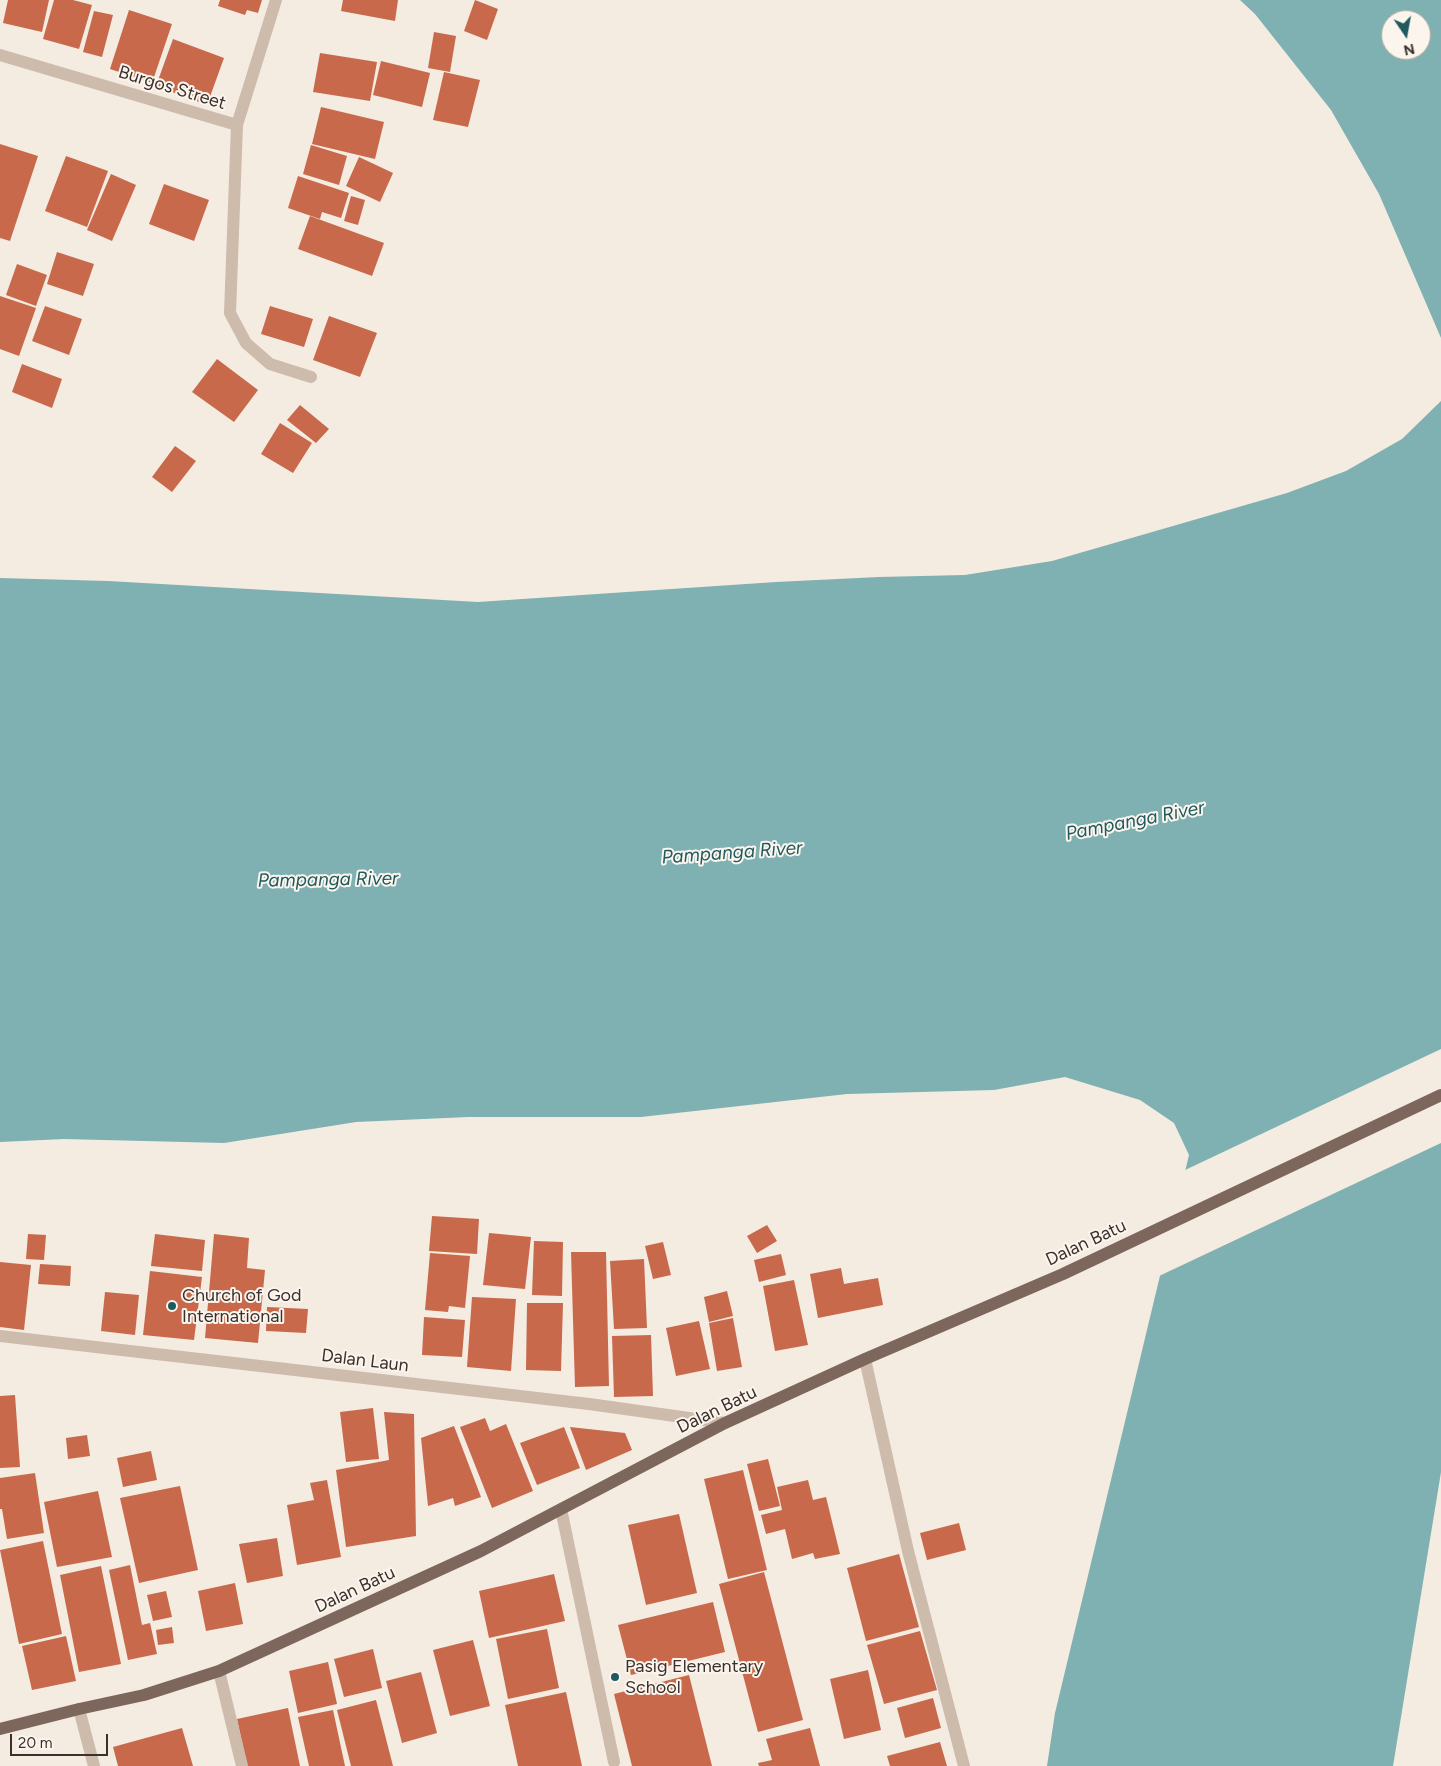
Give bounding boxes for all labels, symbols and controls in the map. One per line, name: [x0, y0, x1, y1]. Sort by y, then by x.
north arrow: [1381, 10, 1431, 60]
text: N: [1402, 40, 1416, 59]
street label: Burgos Street: [116, 61, 228, 115]
water label: Pampanga River: [1064, 796, 1206, 846]
water label: Pampanga River: [661, 837, 803, 869]
water label: Pampanga River: [257, 867, 399, 893]
street label: Dalan Batu: [1042, 1215, 1130, 1271]
place label: Church of God International: [182, 1285, 302, 1328]
marker: Church of God International: [166, 1300, 178, 1312]
street label: Dalan Laun: [320, 1345, 410, 1377]
street label: Dalan Batu: [674, 1381, 760, 1439]
street label: Dalan Batu: [311, 1562, 399, 1618]
place label: Pasig Elementary School: [625, 1656, 763, 1698]
marker: Pasig Elementary School: [609, 1671, 621, 1683]
scale bar: [12, 1724, 110, 1756]
text: 20 m: [18, 1734, 52, 1752]

